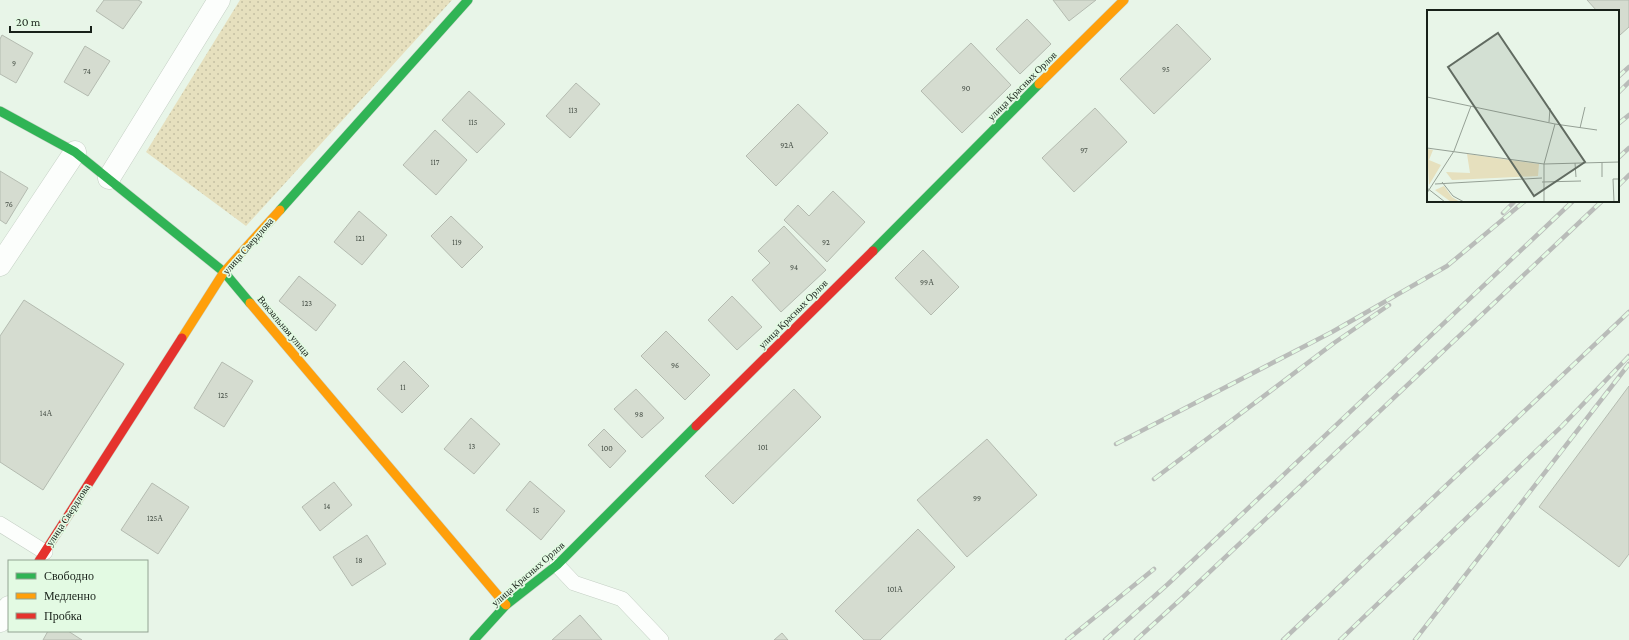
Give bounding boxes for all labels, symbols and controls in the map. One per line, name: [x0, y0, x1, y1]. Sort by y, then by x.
scale bar: [10, 8, 91, 34]
inset map: [1427, 10, 1619, 202]
text: 20 m: [16, 15, 41, 29]
street label: улица Красных Орлов: [985, 49, 1059, 123]
house number: 9: [12, 59, 16, 68]
house number: 95: [1162, 65, 1170, 74]
house number: 74: [83, 67, 91, 76]
house number: 90: [962, 84, 971, 93]
house number: 113: [568, 106, 578, 115]
house number: 115: [468, 118, 478, 127]
house number: 92А: [780, 141, 794, 150]
house number: 97: [1080, 146, 1088, 155]
house number: 117: [431, 158, 440, 167]
house number: 76: [5, 200, 13, 209]
street label: улица Свердлова: [220, 215, 276, 277]
house number: 121: [355, 234, 365, 243]
house number: 119: [452, 238, 462, 247]
house number: 92: [822, 238, 830, 247]
house number: 94: [790, 263, 798, 272]
street label: улица Красных Орлов: [756, 277, 830, 351]
house number: 99А: [920, 278, 934, 287]
street label: Вокзальная улица: [256, 294, 313, 359]
house number: 123: [302, 299, 312, 308]
house number: 96: [671, 361, 679, 370]
house number: 11: [400, 383, 406, 392]
house number: 125: [218, 391, 228, 400]
house number: 14А: [40, 409, 52, 418]
house number: 98: [635, 410, 643, 419]
house number: 13: [469, 442, 475, 451]
house number: 101: [758, 443, 768, 452]
house number: 100: [601, 444, 613, 453]
street label: улица Свердлова: [44, 482, 92, 548]
house number: 99: [973, 494, 981, 503]
house number: 14: [324, 502, 330, 511]
house number: 15: [533, 506, 539, 515]
house number: 125А: [147, 514, 163, 523]
street label: улица Красных Орлов: [489, 539, 567, 609]
house number: 18: [356, 556, 362, 565]
legend: [8, 560, 148, 632]
text: Свободно: [44, 569, 94, 583]
house number: 101А: [887, 585, 903, 594]
text: Медленно: [44, 589, 96, 603]
text: Пробка: [44, 609, 82, 623]

